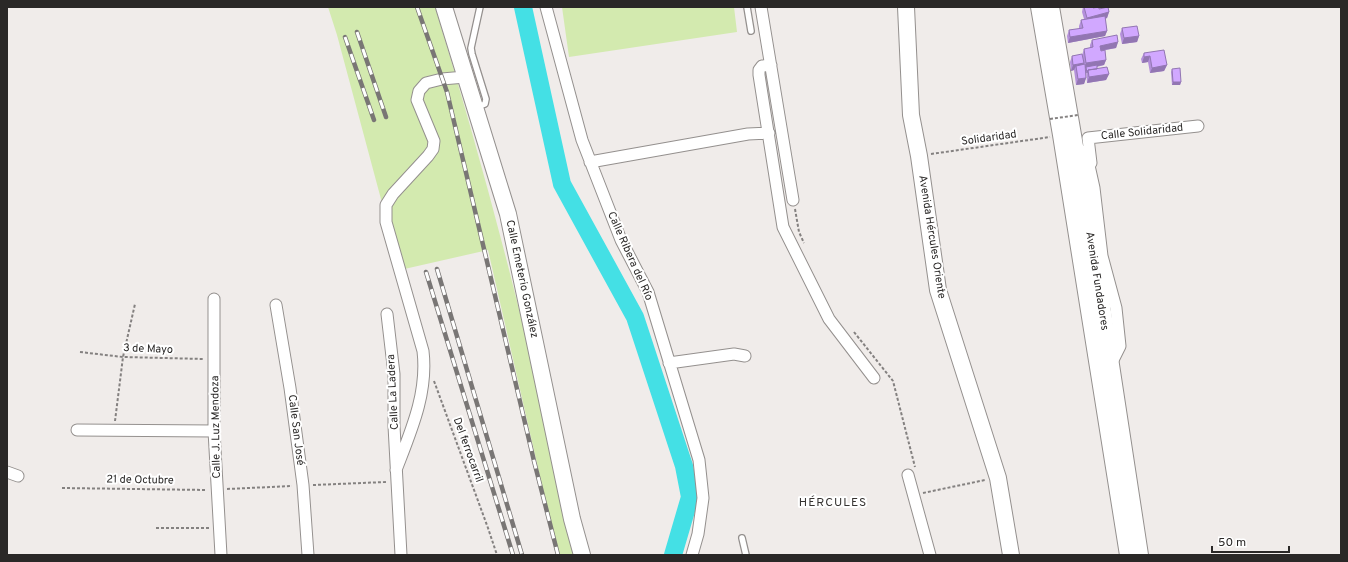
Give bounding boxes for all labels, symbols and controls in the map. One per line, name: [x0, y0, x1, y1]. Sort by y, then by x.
street label: Calle Solidaridad: [1100, 121, 1184, 143]
street label: Solidaridad: [960, 127, 1018, 149]
street label: Avenida Hércules Oriente: [915, 174, 949, 300]
street label: Calle Ribera del Río: [604, 209, 656, 303]
street label: Calle Emeterio González: [503, 219, 541, 339]
street label: Avenida Fundadores: [1082, 231, 1112, 331]
street label: 3 de Mayo: [123, 341, 173, 357]
street label: Calle La Ladera: [384, 354, 402, 430]
street label: Calle J. Luz Mendoza: [208, 375, 224, 479]
street label: Calle San José: [285, 394, 307, 466]
street label: Del ferrocarril: [450, 416, 486, 484]
street label: 21 de Octubre: [106, 472, 174, 488]
district label: HÉRCULES: [799, 495, 867, 511]
scale bar: [1212, 528, 1289, 554]
text: 50 m: [1218, 535, 1246, 551]

